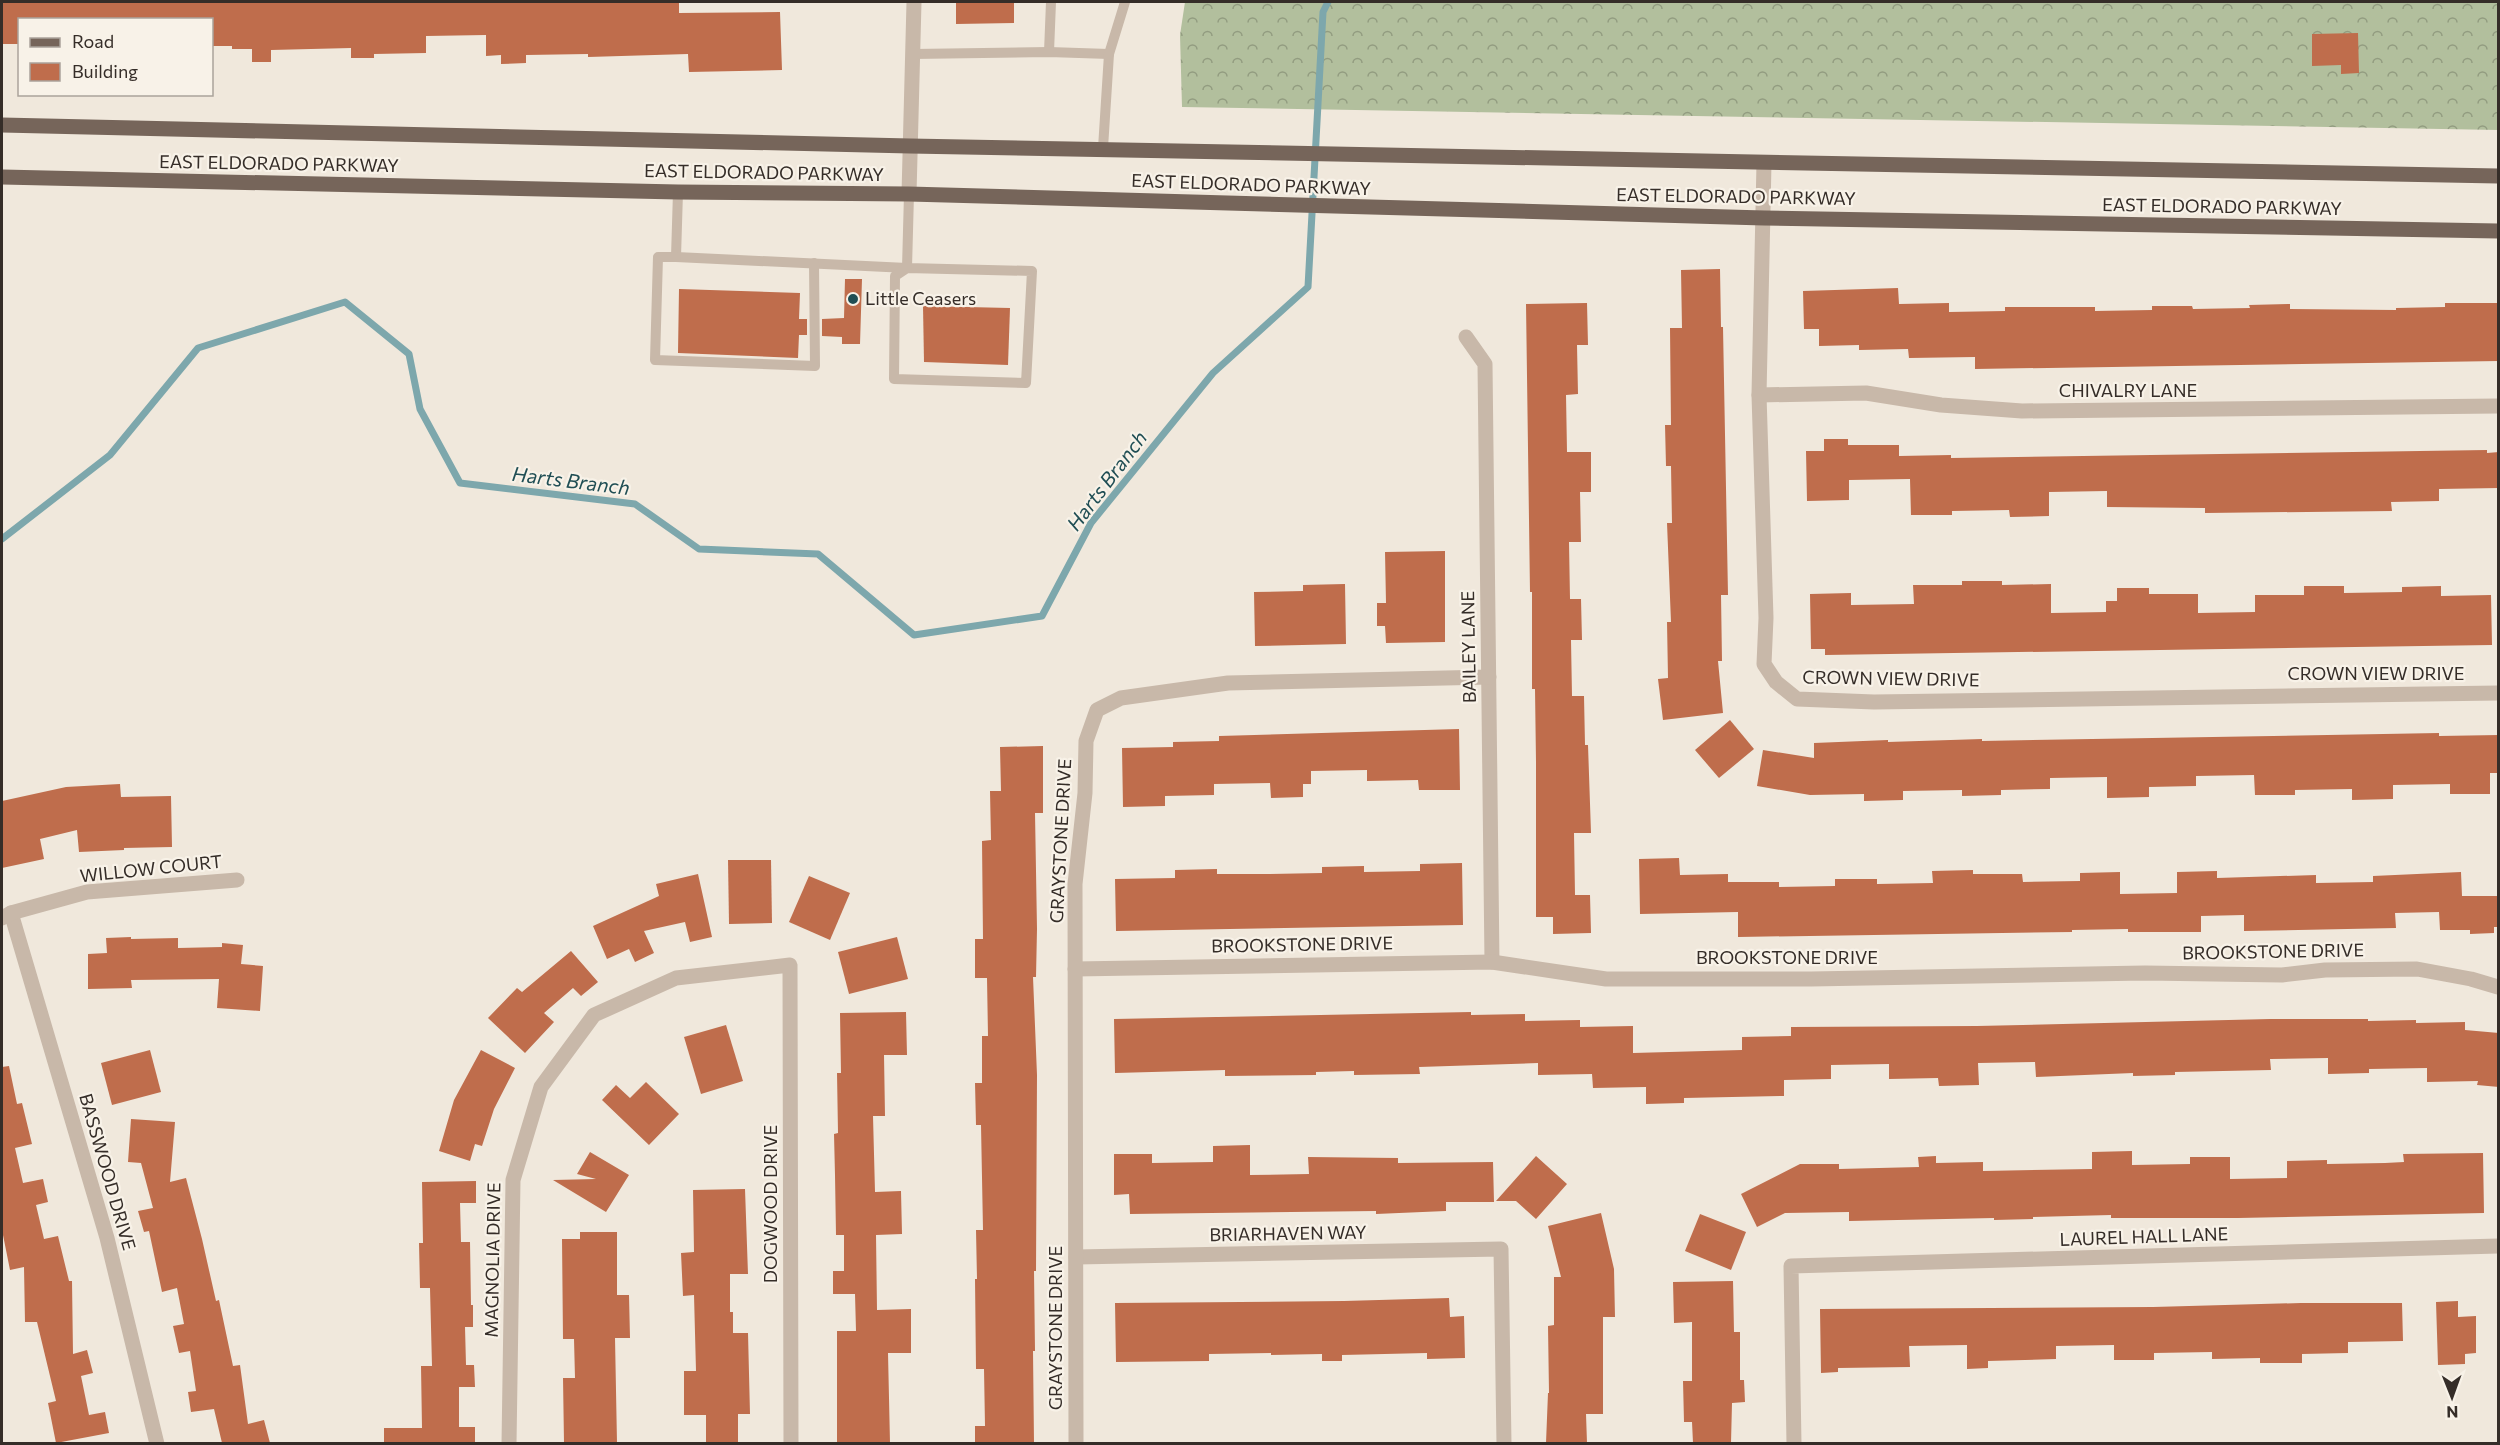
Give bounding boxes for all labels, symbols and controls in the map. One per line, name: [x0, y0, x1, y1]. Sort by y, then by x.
legend: [18, 18, 213, 96]
text: Road: [72, 30, 114, 52]
text: Building: [72, 60, 138, 82]
street label: EAST ELDORADO PARKWAY: [159, 150, 399, 176]
street label: EAST ELDORADO PARKWAY: [644, 159, 884, 185]
street label: EAST ELDORADO PARKWAY: [1131, 169, 1372, 199]
street label: EAST ELDORADO PARKWAY: [1616, 183, 1856, 209]
street label: EAST ELDORADO PARKWAY: [2102, 193, 2342, 219]
place label: Little Ceasers: [865, 287, 976, 309]
marker: Little Ceasers: [846, 292, 860, 306]
street label: CHIVALRY LANE: [2059, 379, 2197, 401]
water label: Harts Branch: [1061, 426, 1151, 535]
water label: Harts Branch: [511, 461, 631, 499]
street label: BAILEY LANE: [1456, 591, 1480, 703]
street label: CROWN VIEW DRIVE: [2287, 662, 2465, 684]
street label: CROWN VIEW DRIVE: [1802, 665, 1980, 691]
street label: GRAYSTONE DRIVE: [1045, 758, 1075, 924]
street label: WILLOW COURT: [79, 850, 223, 886]
street label: BROOKSTONE DRIVE: [1211, 931, 1393, 957]
street label: BROOKSTONE DRIVE: [2182, 938, 2364, 964]
street label: BROOKSTONE DRIVE: [1696, 946, 1878, 968]
street label: BASSWOOD DRIVE: [75, 1091, 141, 1253]
street label: DOGWOOD DRIVE: [759, 1125, 781, 1283]
street label: MAGNOLIA DRIVE: [480, 1182, 504, 1338]
street label: BRIARHAVEN WAY: [1209, 1221, 1367, 1245]
street label: LAUREL HALL LANE: [2059, 1222, 2229, 1250]
street label: GRAYSTONE DRIVE: [1044, 1246, 1066, 1410]
north arrow: [2422, 1367, 2482, 1427]
text: N: [2446, 1403, 2458, 1422]

